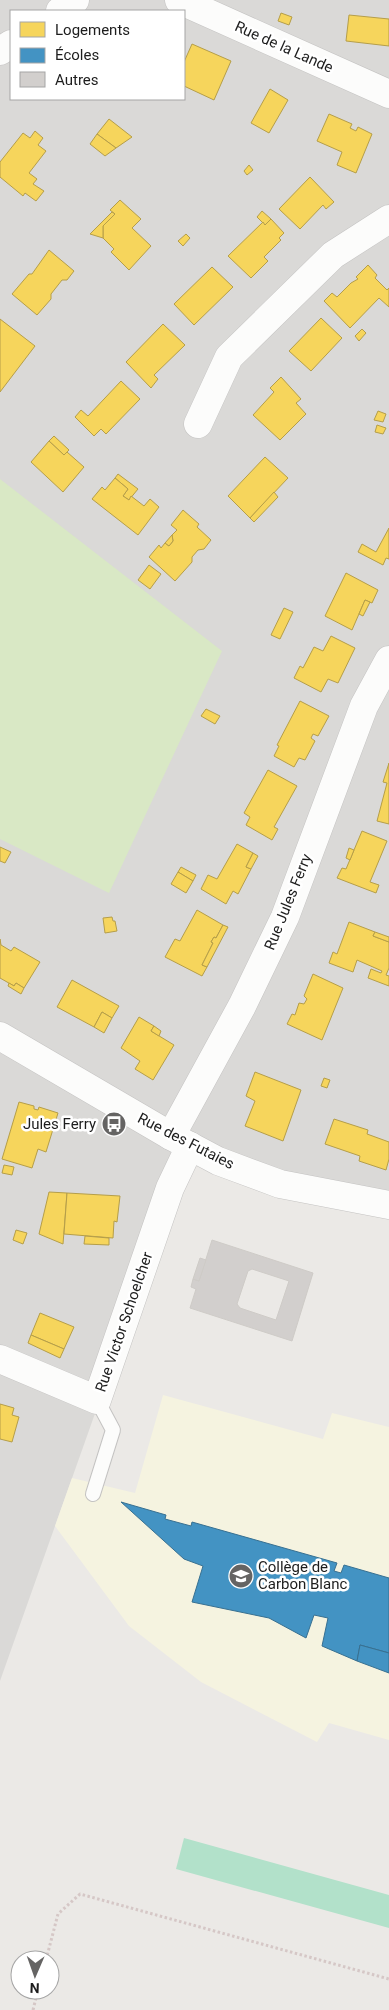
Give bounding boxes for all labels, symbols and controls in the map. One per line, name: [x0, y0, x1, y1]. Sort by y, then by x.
legend: [10, 10, 185, 100]
street label: Rue de la Lande: [232, 17, 336, 77]
text: Logements: [55, 21, 130, 39]
text: Écoles: [55, 46, 99, 64]
text: Autres: [55, 71, 99, 89]
street label: Rue Jules Ferry: [260, 851, 316, 953]
street label: Rue des Futaies: [135, 1109, 237, 1173]
bus stop icon: Jules Ferry: [101, 1111, 127, 1137]
place label: Jules Ferry: [23, 1115, 96, 1133]
street label: Rue Victor Schoelcher: [92, 1250, 156, 1394]
place label: Collège de Carbon Blanc: [258, 1558, 347, 1593]
school or university icon: Collège de Carbon Blanc: [228, 1563, 254, 1589]
north arrow: [10, 1950, 60, 2000]
text: N: [29, 1980, 40, 1996]

